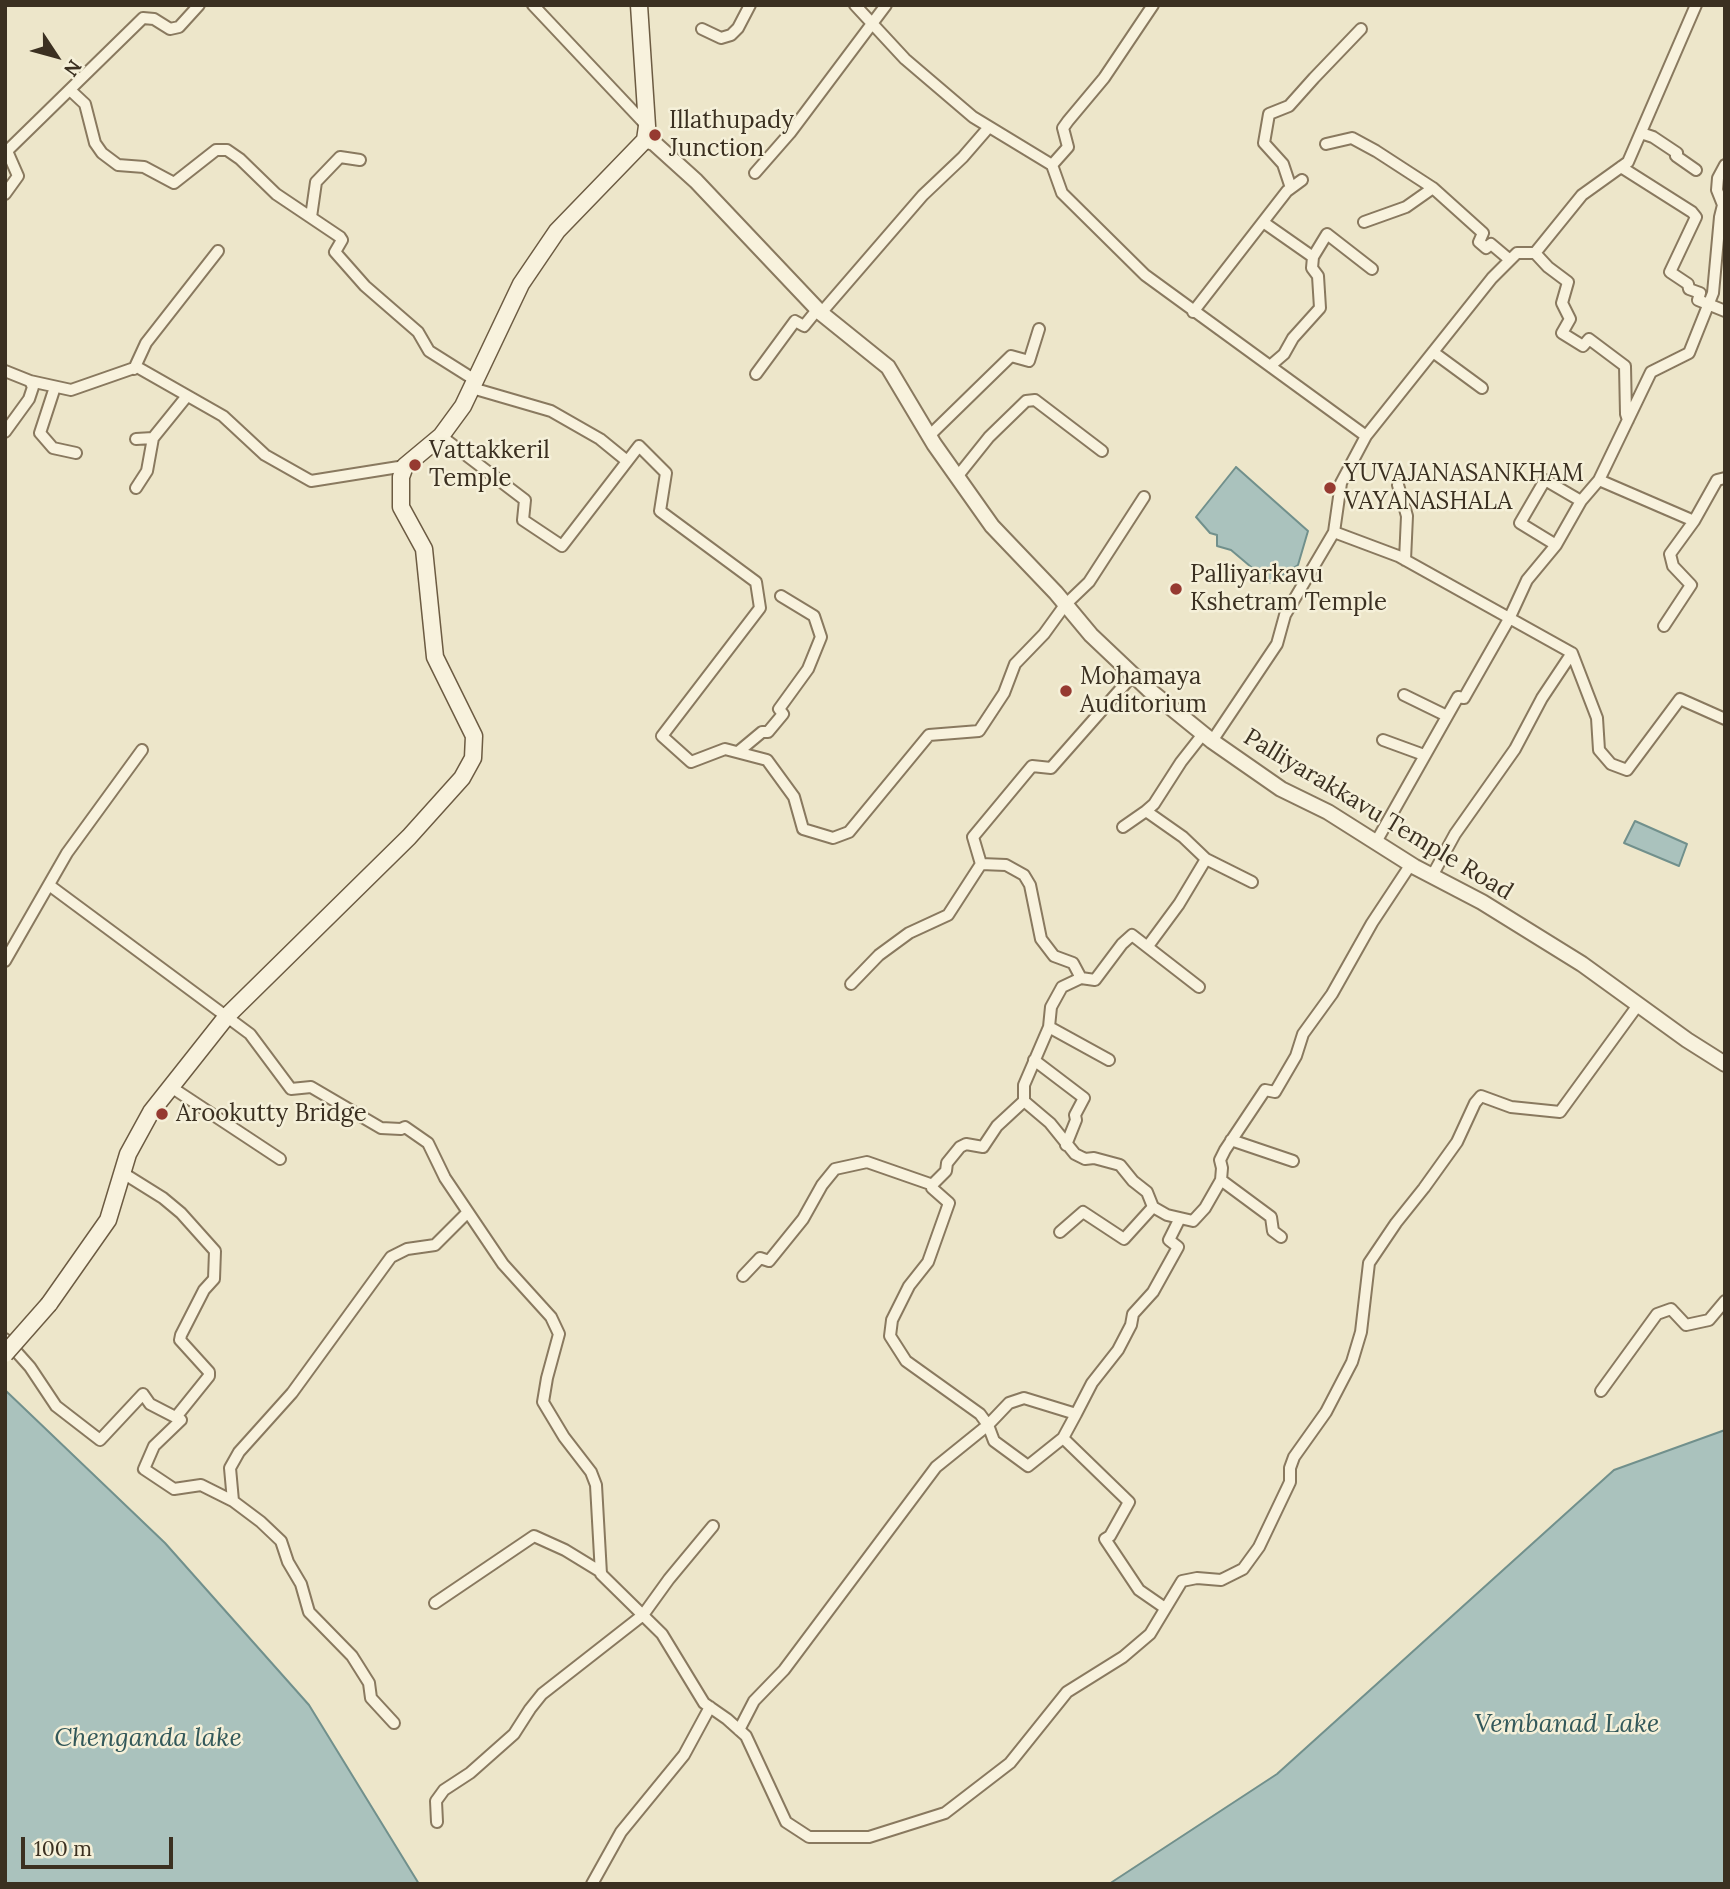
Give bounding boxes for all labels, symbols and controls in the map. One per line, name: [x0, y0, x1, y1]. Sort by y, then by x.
north arrow: [21, 21, 91, 91]
text: N: [59, 55, 87, 81]
place label: Illathupady Junction: [669, 107, 794, 163]
marker: Illathupady Junction: [647, 127, 663, 143]
place label: Vattakkeril Temple: [429, 437, 550, 493]
marker: Vattakkeril Temple: [407, 457, 423, 473]
place label: YUVAJANASANKHAM VAYANASHALA: [1344, 460, 1584, 516]
marker: YUVAJANASANKHAM VAYANASHALA: [1322, 480, 1338, 496]
place label: Palliyarkavu Kshetram Temple: [1190, 561, 1387, 617]
marker: Palliyarkavu Kshetram Temple: [1168, 581, 1184, 597]
place label: Mohamaya Auditorium: [1080, 663, 1207, 719]
marker: Mohamaya Auditorium: [1058, 683, 1074, 699]
street label: Palliyarakkavu Temple Road: [1238, 723, 1518, 907]
place label: Arookutty Bridge: [176, 1100, 367, 1128]
marker: Arookutty Bridge: [154, 1106, 170, 1122]
water label: Vembanad Lake: [1475, 1709, 1659, 1741]
water label: Chenganda lake: [54, 1723, 242, 1755]
scale bar: [24, 1822, 177, 1866]
text: 100 m: [34, 1835, 92, 1862]

